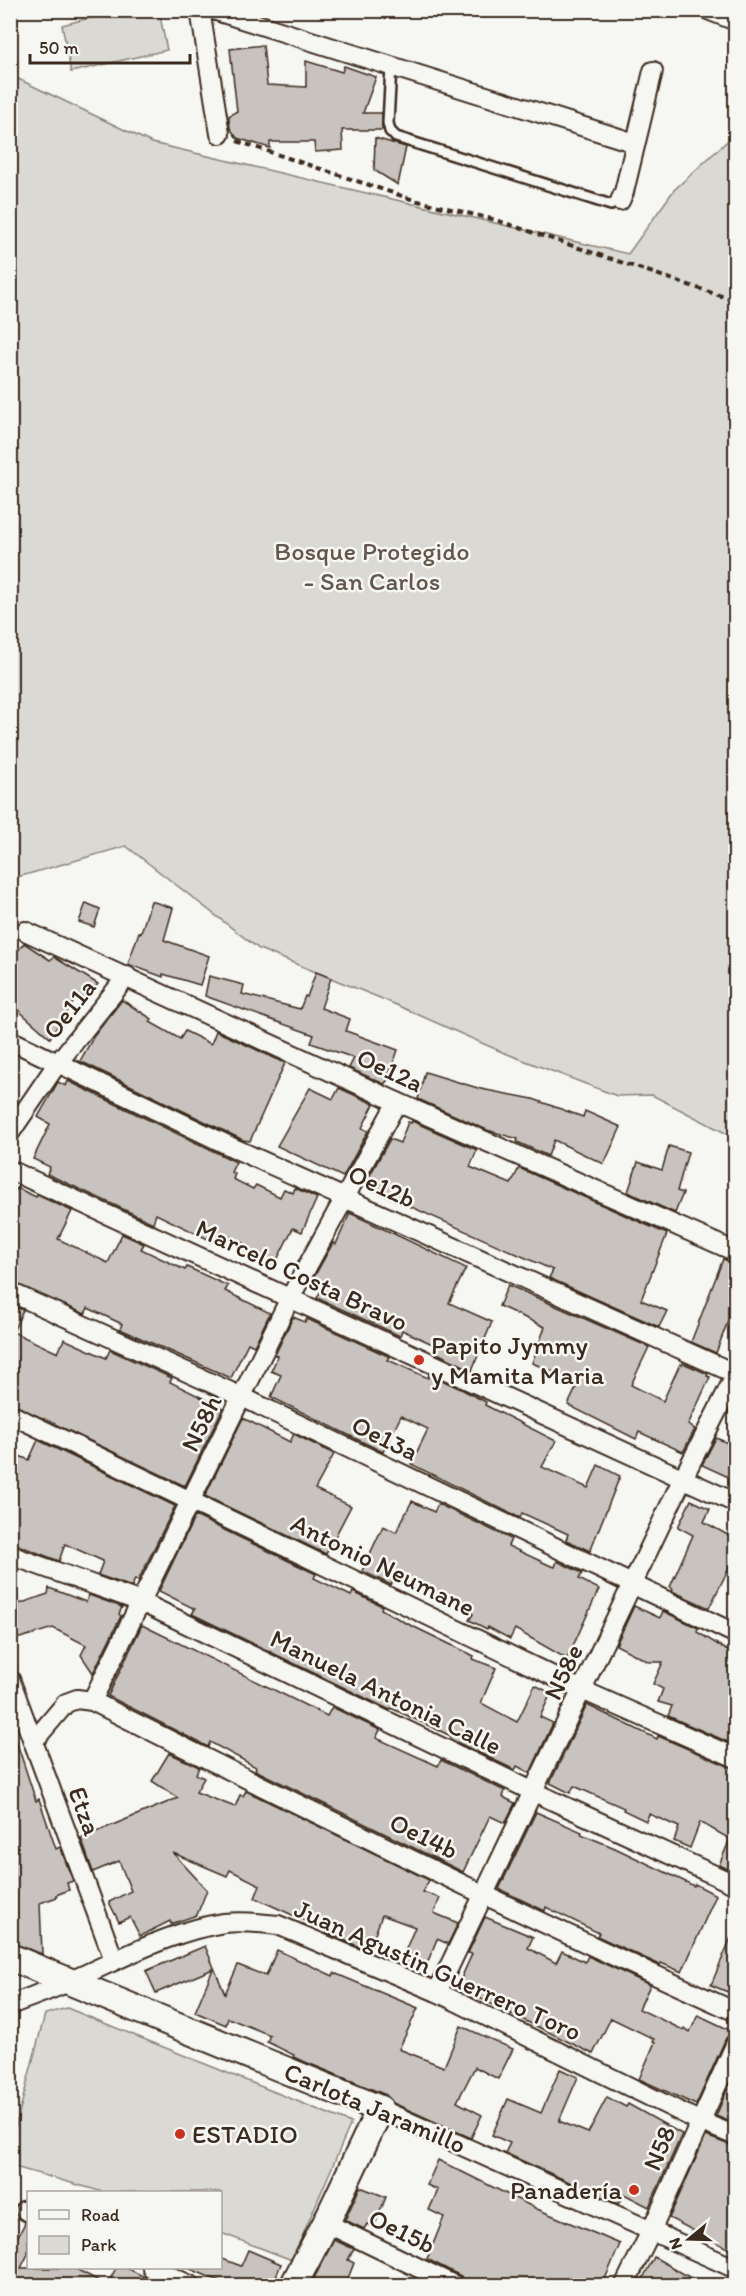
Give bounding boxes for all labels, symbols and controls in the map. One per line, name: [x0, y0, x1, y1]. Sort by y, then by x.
scale bar: [30, 27, 190, 65]
text: 50 m: [39, 37, 79, 59]
park label: Bosque Protegido - San Carlos: [274, 535, 470, 597]
street label: Oe11a: [35, 972, 103, 1046]
street label: Oe12a: [352, 1041, 428, 1099]
street label: Oe12b: [343, 1157, 421, 1215]
street label: Marcelo Costa Bravo: [191, 1212, 413, 1338]
place label: Papito Jymmy y Mamita Maria: [431, 1329, 605, 1391]
marker: Papito Jymmy y Mamita Maria: [412, 1353, 426, 1367]
street label: N58h: [174, 1389, 228, 1457]
street label: Oe13a: [347, 1408, 424, 1468]
street label: Antonio Neumane: [286, 1507, 480, 1623]
street label: Manuela Antonia Calle: [265, 1622, 507, 1762]
street label: N58e: [536, 1639, 590, 1705]
street label: Etza: [61, 1782, 109, 1840]
street label: Oe14b: [385, 1806, 463, 1866]
street label: Juan Agustin Guerrero Toro: [290, 1892, 586, 2048]
street label: Carlota Jaramillo: [279, 2055, 471, 2161]
place label: ESTADIO: [192, 2118, 298, 2150]
street label: N58: [635, 2121, 683, 2175]
marker: ESTADIO: [173, 2127, 187, 2141]
place label: Panadería: [510, 2174, 622, 2206]
marker: Panadería: [627, 2183, 641, 2197]
legend: [27, 2191, 222, 2269]
street label: Oe15b: [363, 2201, 441, 2261]
text: Road: [81, 2204, 120, 2226]
north arrow: [659, 2209, 719, 2269]
text: Park: [81, 2234, 116, 2256]
text: N: [665, 2236, 686, 2252]

